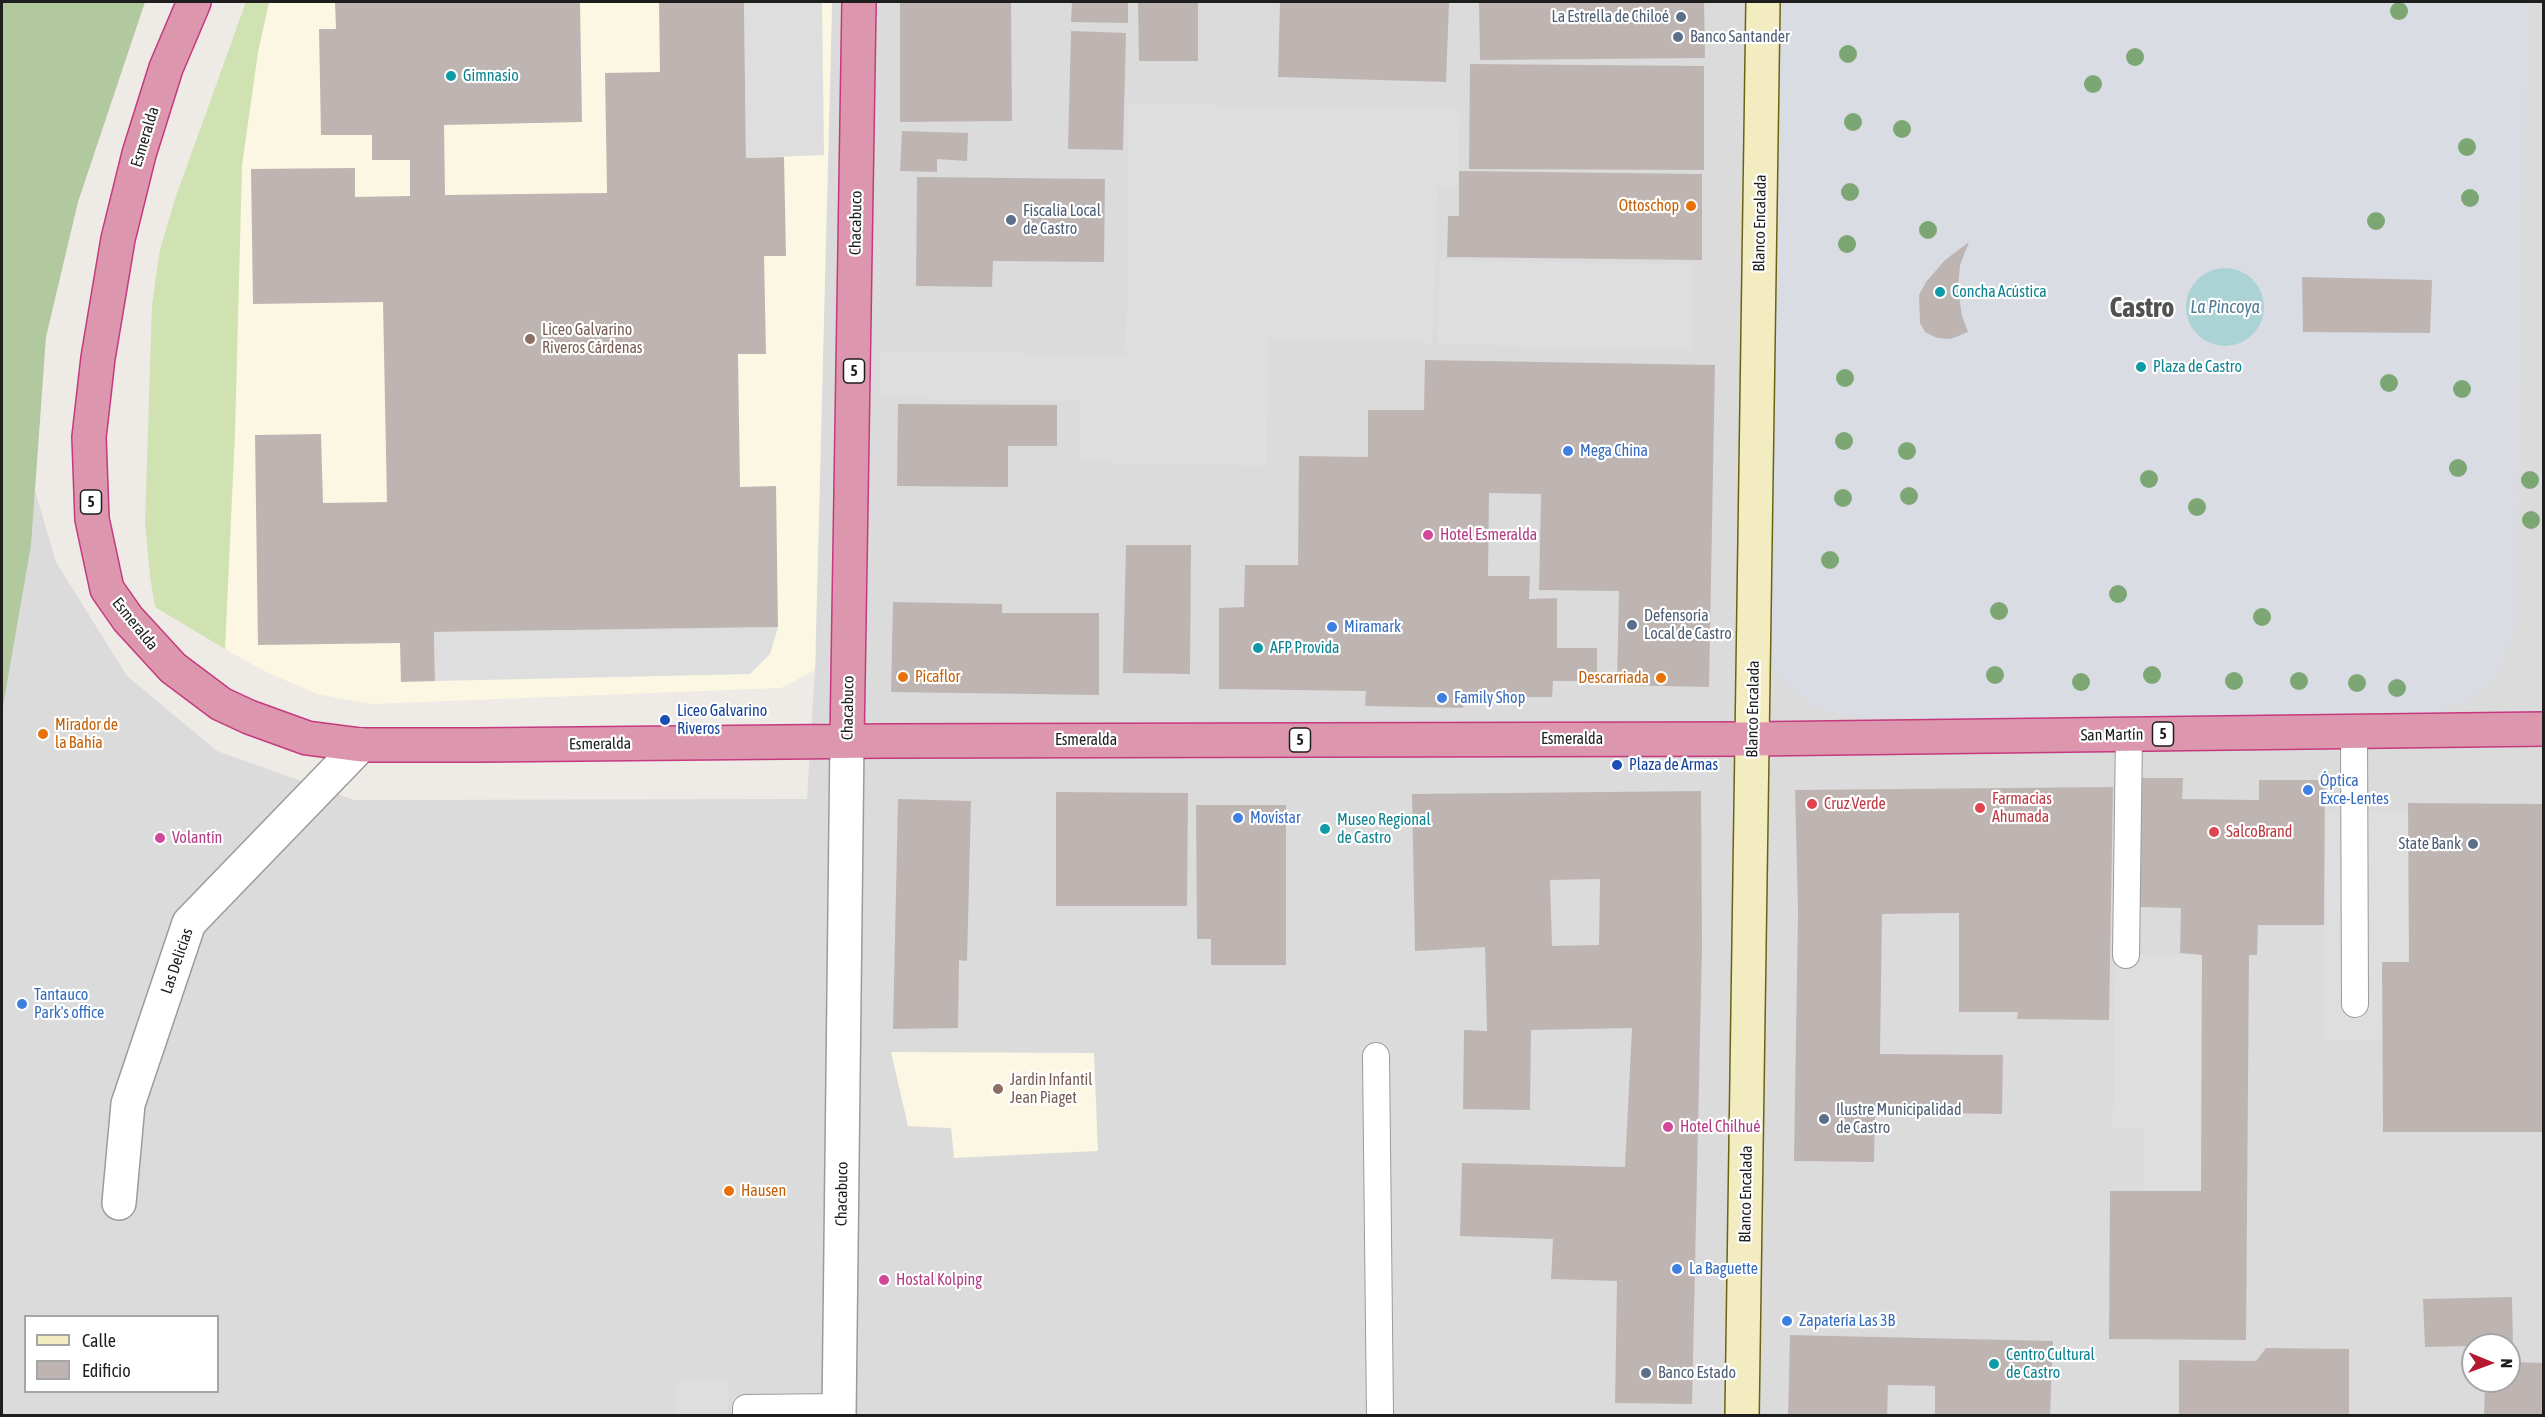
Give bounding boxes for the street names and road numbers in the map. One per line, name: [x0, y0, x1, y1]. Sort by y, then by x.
street label: Esmeralda: [127, 104, 163, 170]
street label: Blanco Encalada: [1750, 174, 1770, 272]
street label: Chacabuco: [846, 191, 866, 255]
road number: 5: [844, 359, 864, 383]
road number: 5: [80, 490, 101, 514]
street label: Esmeralda: [108, 594, 162, 654]
street label: Blanco Encalada: [1743, 660, 1763, 758]
street label: Chacabuco: [838, 676, 858, 740]
road number: 5: [2152, 722, 2174, 746]
street label: San Martín: [2080, 725, 2144, 745]
road number: 5: [1290, 728, 1310, 752]
street label: Esmeralda: [1541, 729, 1603, 749]
street label: Esmeralda: [1055, 730, 1117, 750]
street label: Esmeralda: [569, 734, 631, 754]
street label: Las Delicias: [157, 926, 197, 996]
street label: Blanco Encalada: [1736, 1145, 1756, 1243]
street label: Chacabuco: [832, 1162, 852, 1226]

